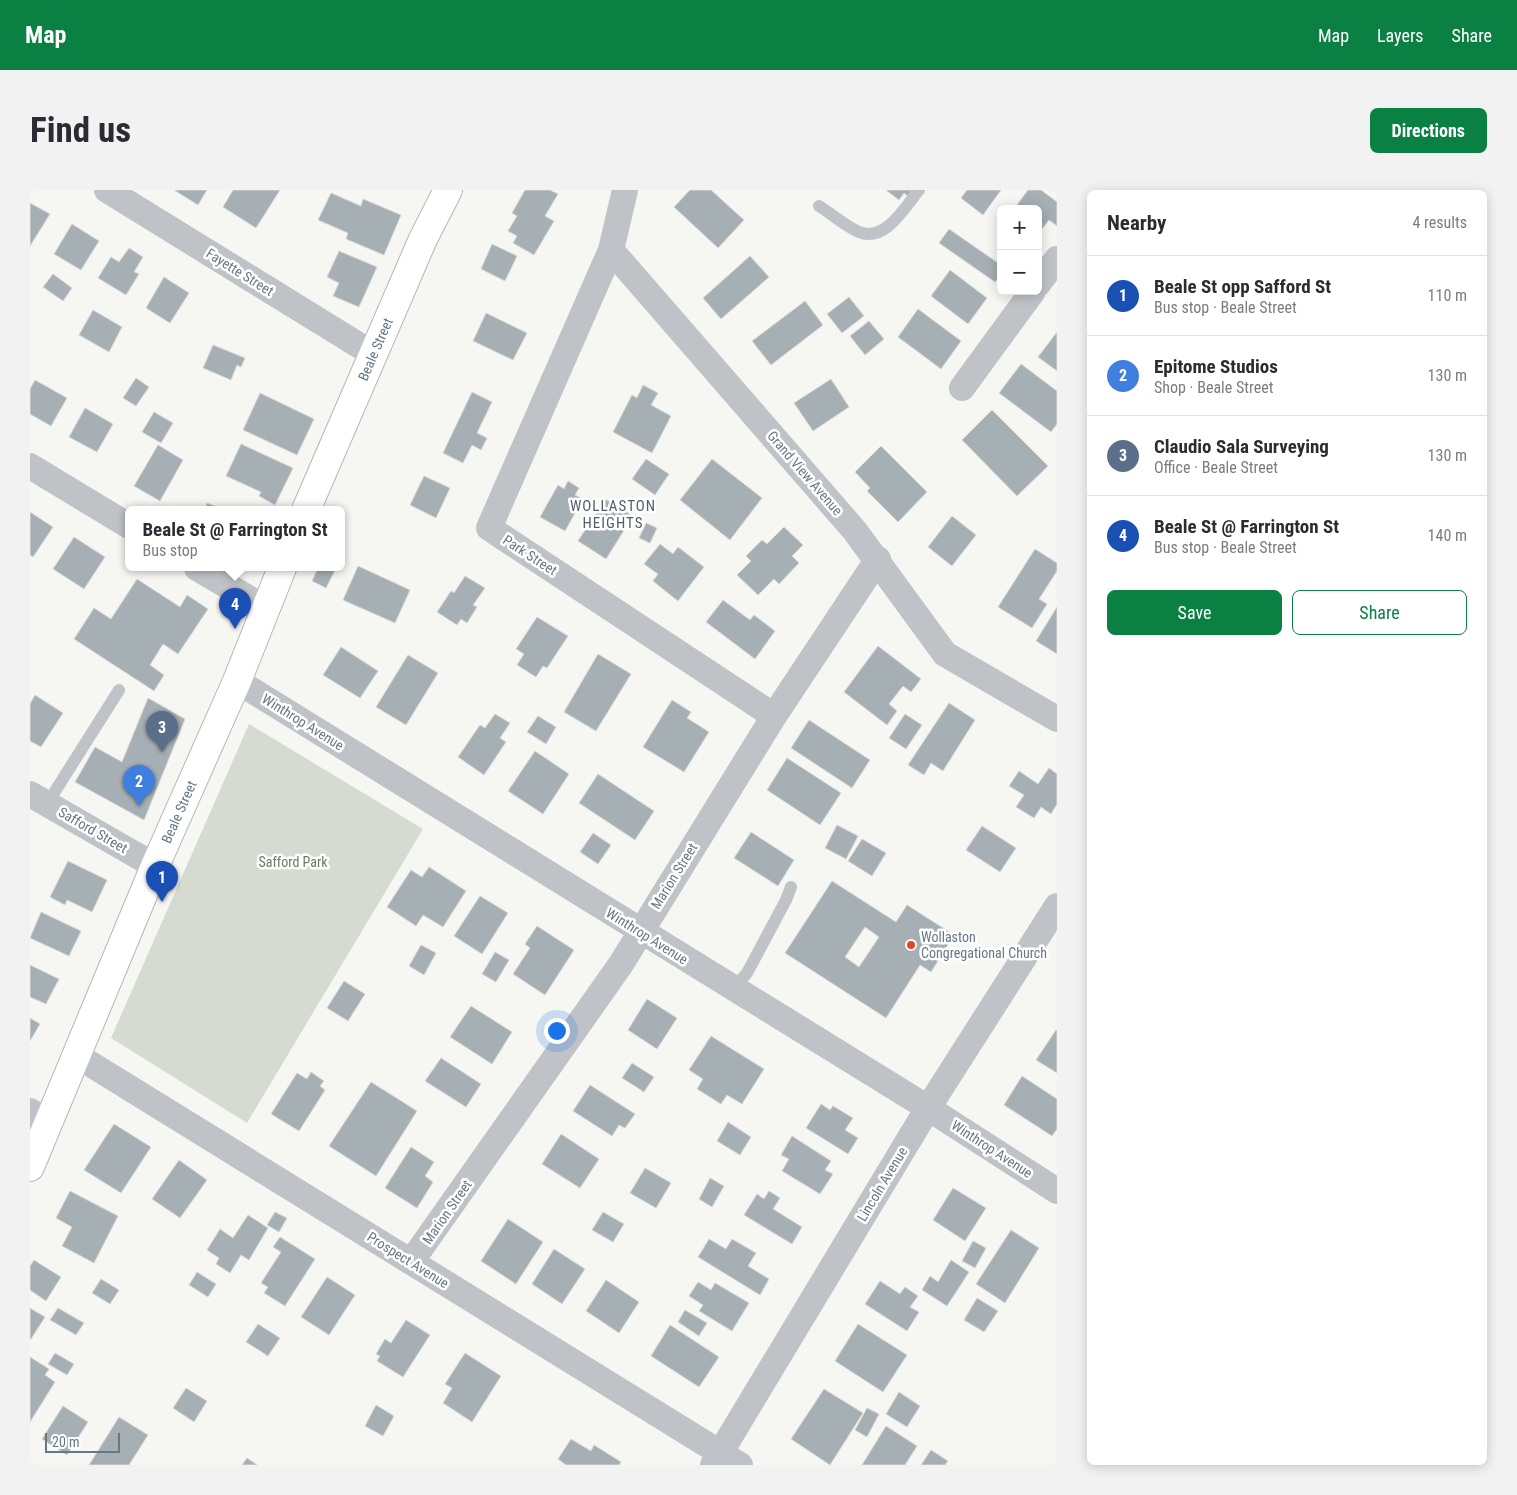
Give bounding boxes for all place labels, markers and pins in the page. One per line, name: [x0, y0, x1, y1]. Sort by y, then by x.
pin: 4: [219, 588, 251, 629]
pin: 3: [146, 711, 178, 752]
pin: 2: [123, 765, 155, 806]
pin: 1: [146, 861, 178, 902]
place label: Wollaston Congregational Church: [921, 929, 1047, 961]
marker: Wollaston Congregational Church: [905, 939, 917, 951]

